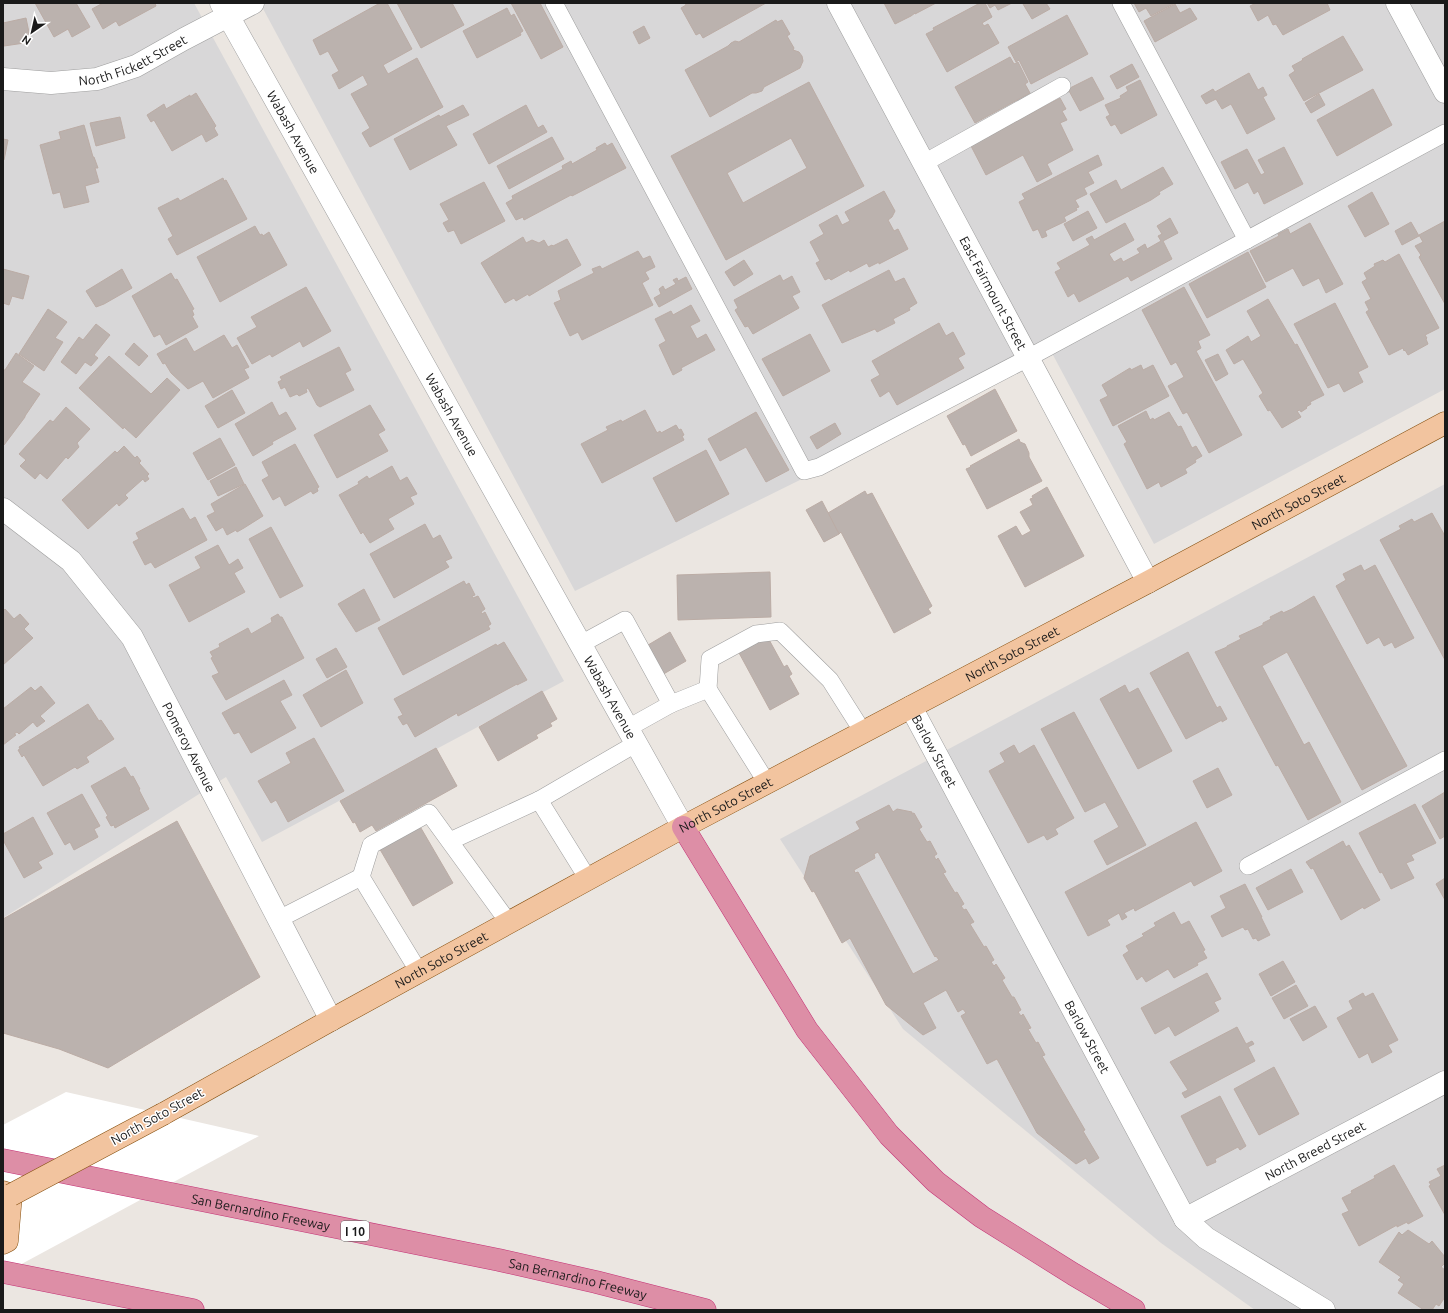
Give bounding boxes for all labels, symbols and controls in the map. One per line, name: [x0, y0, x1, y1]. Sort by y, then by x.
north arrow: [12, 12, 52, 52]
street label: North Fickett Street: [78, 32, 189, 88]
text: N: [20, 33, 33, 48]
street label: Wabash Avenue: [265, 88, 322, 176]
street label: East Fairmount Street: [957, 234, 1029, 352]
street label: Wabash Avenue: [423, 371, 481, 459]
street label: North Soto Street: [1249, 471, 1347, 532]
street label: North Soto Street: [963, 623, 1061, 684]
street label: Wabash Avenue: [582, 653, 639, 741]
street label: Pomeroy Avenue: [160, 700, 218, 794]
street label: Barlow Street: [909, 712, 960, 790]
street label: North Soto Street: [676, 774, 775, 835]
street label: North Soto Street: [392, 929, 490, 991]
street label: Barlow Street: [1062, 998, 1113, 1075]
street label: North Soto Street: [108, 1085, 206, 1147]
street label: North Breed Street: [1262, 1118, 1368, 1183]
street label: San Bernardino Freeway: [190, 1191, 331, 1233]
road number: I 10: [341, 1221, 369, 1241]
street label: San Bernardino Freeway: [508, 1255, 648, 1302]

